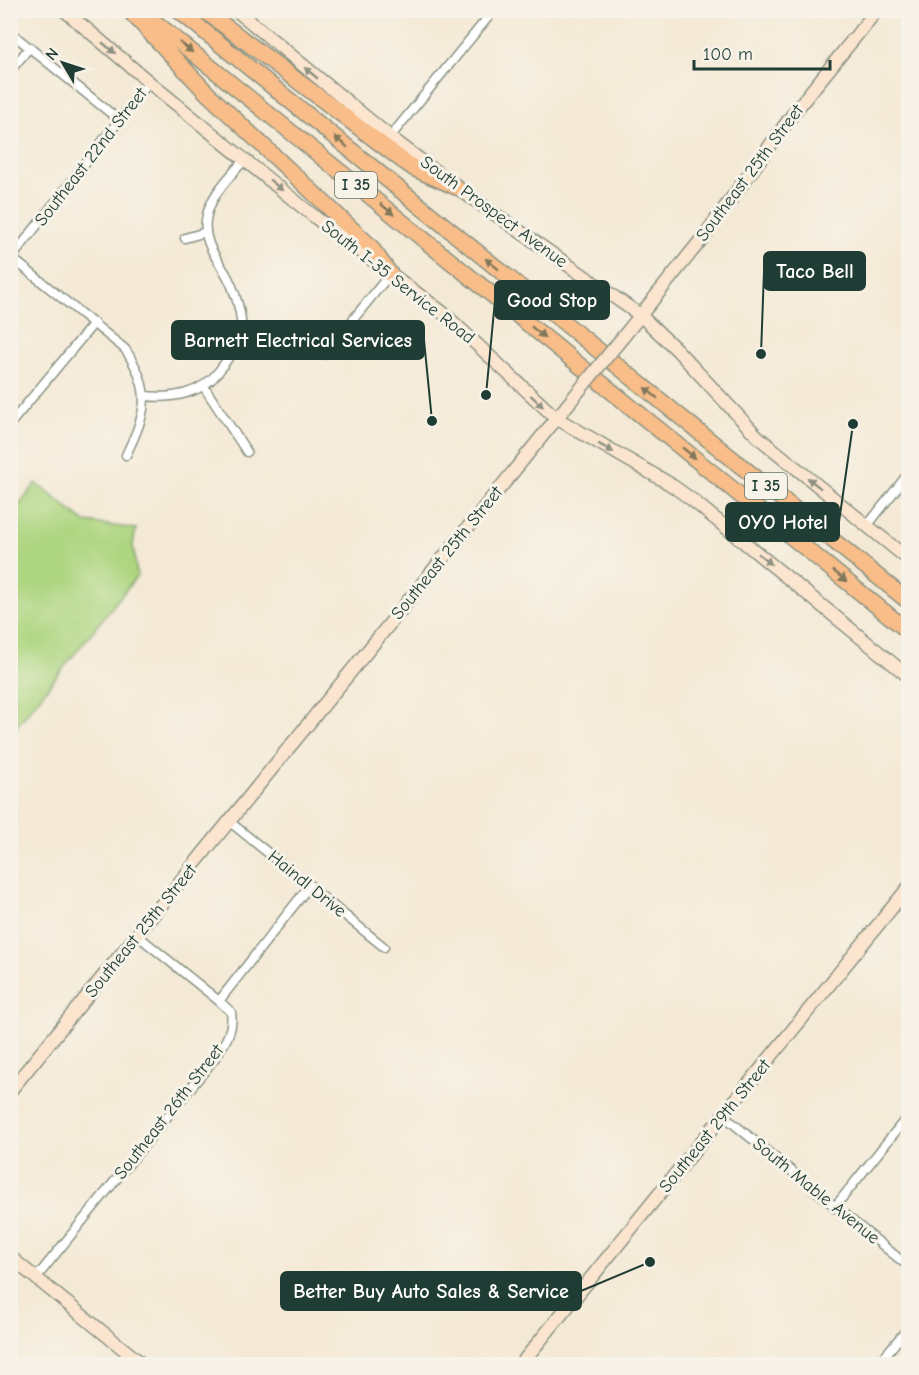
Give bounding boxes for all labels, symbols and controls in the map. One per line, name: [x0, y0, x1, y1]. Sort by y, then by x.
north arrow: [33, 33, 93, 93]
scale bar: [694, 33, 830, 71]
one-way arrow: [178, 41, 194, 54]
one-way arrow: [101, 42, 117, 55]
text: N: [42, 44, 62, 64]
text: 100 m: [703, 44, 753, 65]
one-way arrow: [304, 67, 319, 80]
street label: Southeast 22nd Street: [30, 83, 152, 230]
street label: Southeast 25th Street: [692, 100, 809, 245]
one-way arrow: [333, 136, 348, 149]
street label: South Prospect Avenue: [416, 152, 572, 272]
road number: I 35: [335, 172, 377, 198]
one-way arrow: [268, 178, 283, 191]
one-way arrow: [379, 203, 394, 215]
street label: South I-35 Service Road: [317, 216, 479, 348]
callout: Taco Bell: [764, 252, 865, 290]
one-way arrow: [484, 258, 500, 271]
text: Taco Bell: [776, 260, 854, 283]
callout: Good Stop: [495, 281, 609, 319]
text: Good Stop: [507, 289, 597, 312]
callout: Barnett Electrical Services: [172, 321, 424, 359]
one-way arrow: [531, 325, 546, 337]
text: Barnett Electrical Services: [184, 329, 412, 352]
one-way arrow: [643, 386, 659, 399]
one-way arrow: [530, 394, 545, 408]
one-way arrow: [598, 443, 615, 453]
one-way arrow: [681, 447, 697, 460]
road number: I 35: [745, 473, 787, 499]
one-way arrow: [806, 477, 822, 490]
street label: Southeast 25th Street: [387, 481, 508, 624]
callout: OYO Hotel: [726, 503, 839, 541]
text: OYO Hotel: [738, 511, 828, 534]
one-way arrow: [758, 553, 773, 565]
one-way arrow: [833, 569, 848, 582]
street label: Haindl Drive: [264, 846, 350, 922]
street label: Southeast 25th Street: [81, 859, 202, 1002]
street label: Southeast 26th Street: [110, 1040, 229, 1184]
street label: Southeast 29th Street: [655, 1055, 776, 1197]
street label: South Mable Avenue: [748, 1133, 884, 1249]
callout: Better Buy Auto Sales & Service: [281, 1272, 581, 1310]
text: Better Buy Auto Sales & Service: [293, 1280, 569, 1303]

